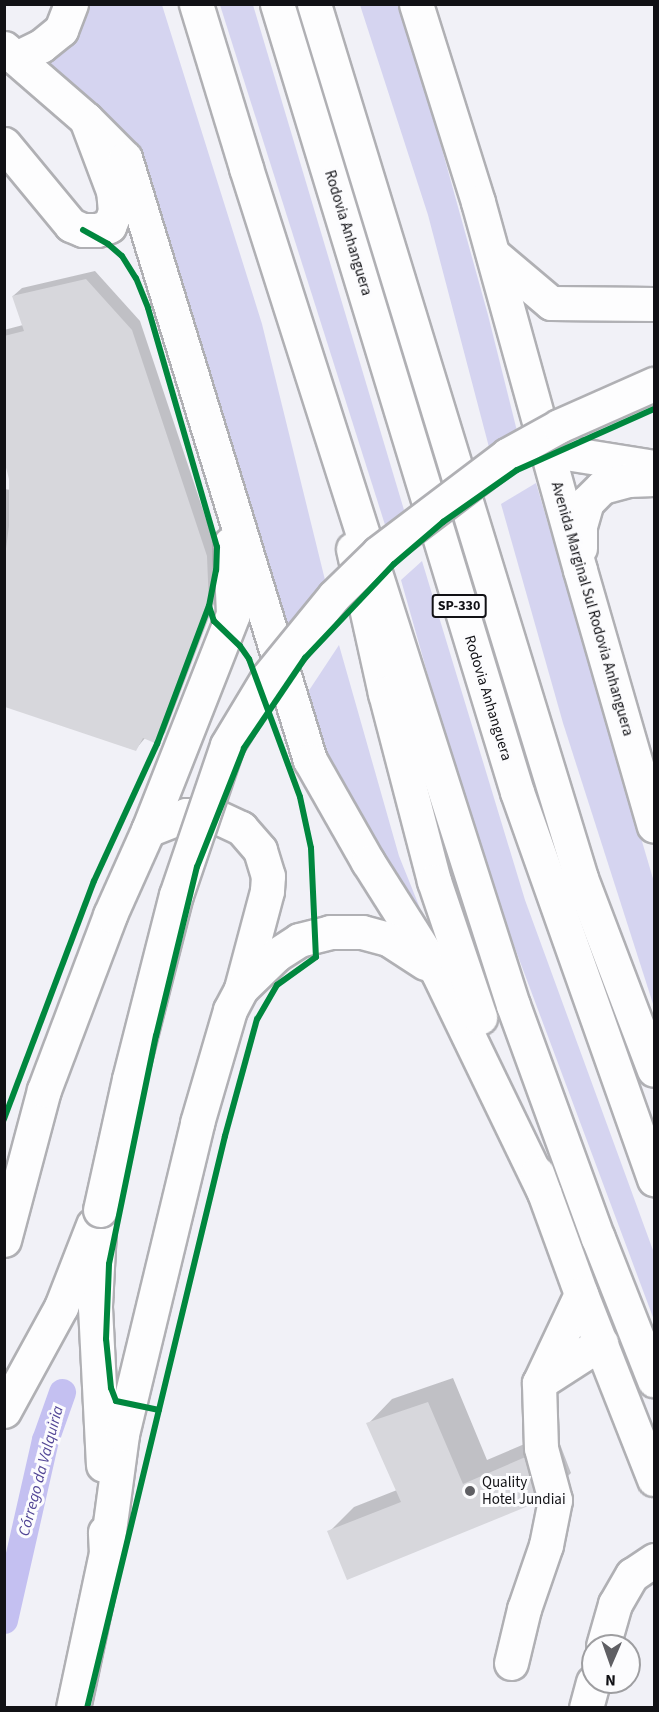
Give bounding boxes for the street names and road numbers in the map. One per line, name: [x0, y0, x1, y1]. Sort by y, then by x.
street label: Rodovia Anhanguera: [320, 168, 376, 298]
street label: Avenida Marginal Sul Rodovia Anhanguera: [547, 480, 637, 738]
road number: SP-330: [430, 595, 488, 617]
street label: Rodovia Anhanguera: [460, 633, 516, 763]

